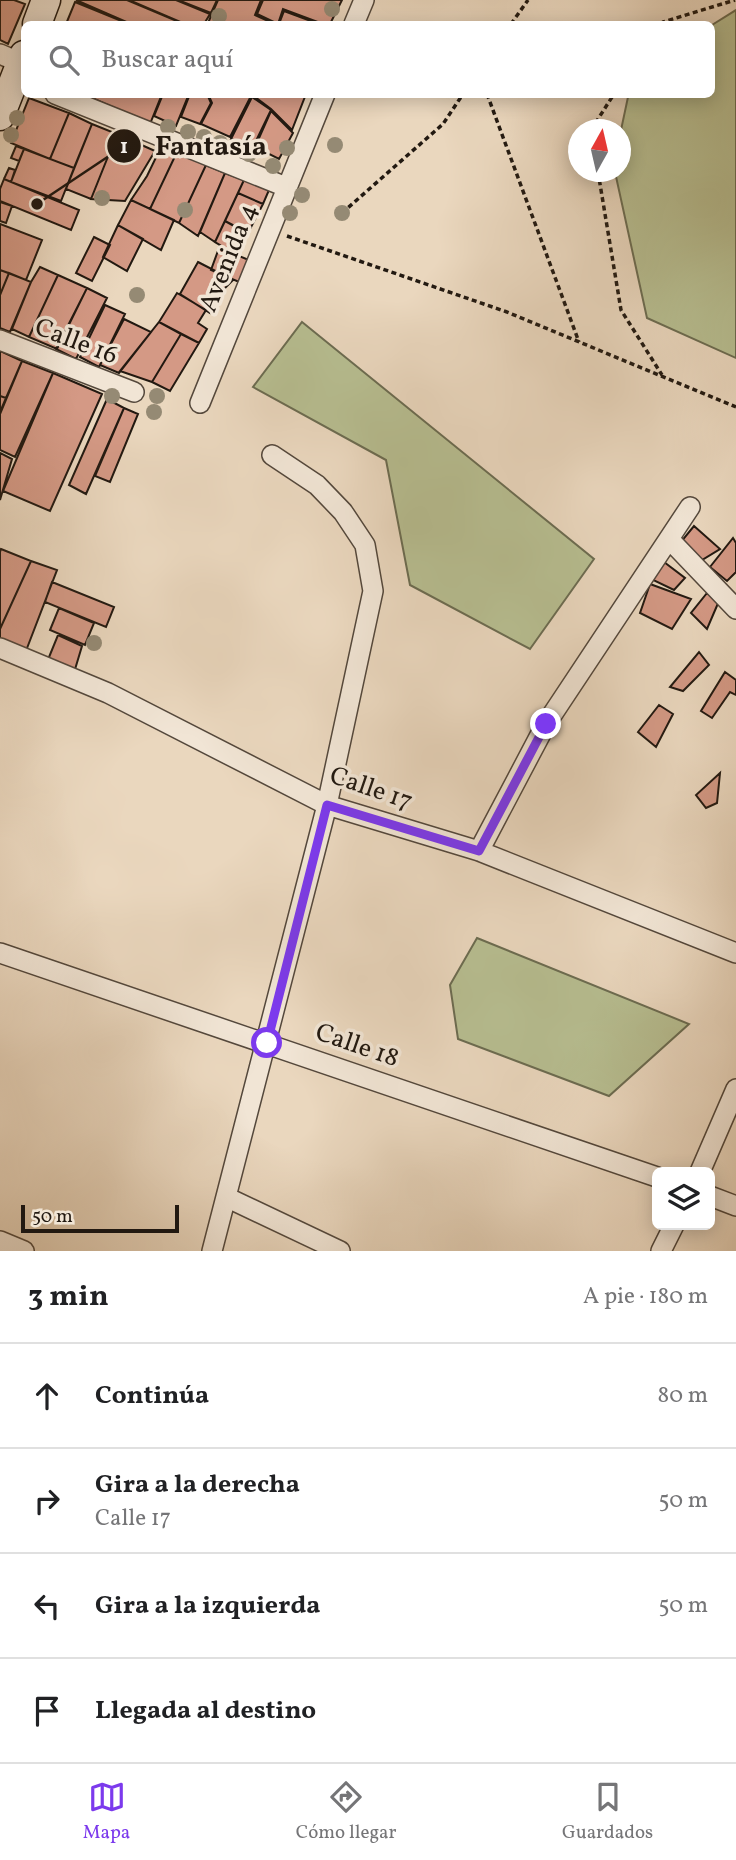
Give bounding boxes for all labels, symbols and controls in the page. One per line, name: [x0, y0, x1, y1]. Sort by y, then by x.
search box: [21, 21, 715, 98]
icon: search: [45, 41, 83, 79]
text: Buscar aquí: [101, 42, 233, 78]
north arrow: [568, 119, 631, 182]
callout: Fantasía: [106, 121, 281, 170]
text: Fantasía: [155, 128, 267, 167]
text: 1: [120, 133, 128, 162]
street label: Avenida 4: [191, 198, 267, 318]
street label: Calle 16: [29, 310, 123, 374]
route end: [530, 708, 561, 739]
street label: Calle 17: [325, 758, 417, 820]
street label: Calle 18: [310, 1015, 404, 1077]
route start: [251, 1027, 282, 1058]
map controls: [652, 1167, 715, 1230]
button: layers: [652, 1167, 715, 1230]
scale bar: [21, 1202, 178, 1234]
text: 50 m: [32, 1204, 73, 1230]
text: 3 min: [28, 1276, 109, 1318]
text: A pie · 180 m: [583, 1281, 708, 1313]
icon: ahead: [28, 1377, 66, 1415]
text: Continúa: [95, 1378, 209, 1414]
text: 80 m: [658, 1380, 708, 1412]
text: Gira a la derecha: [95, 1467, 300, 1503]
icon: right: [28, 1482, 66, 1520]
text: 50 m: [659, 1485, 708, 1517]
text: Calle 17: [95, 1503, 171, 1535]
icon: left: [28, 1587, 66, 1625]
text: Gira a la izquierda: [95, 1588, 320, 1624]
text: 50 m: [659, 1590, 708, 1622]
icon: arrive: [28, 1692, 66, 1730]
text: Llegada al destino: [95, 1693, 316, 1729]
tab: Mapa: [83, 1778, 130, 1846]
tab: Cómo llegar: [296, 1778, 397, 1846]
tab: Guardados: [562, 1778, 653, 1846]

